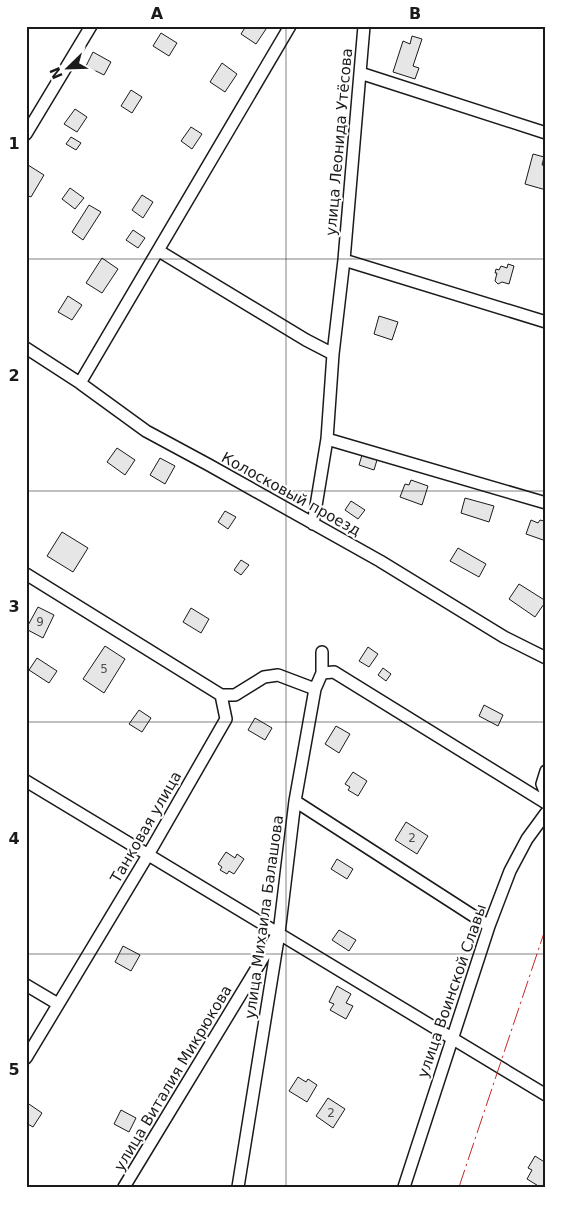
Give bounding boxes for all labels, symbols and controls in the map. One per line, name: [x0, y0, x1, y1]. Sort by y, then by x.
text: A: [151, 4, 164, 23]
text: B: [409, 4, 421, 23]
north arrow: [42, 42, 92, 92]
street label: улица Леонида Утёсова: [322, 47, 356, 237]
text: N: [46, 65, 66, 82]
text: 1: [8, 134, 20, 153]
text: 2: [8, 366, 20, 385]
street label: Колосковый проезд: [218, 448, 364, 540]
text: 3: [8, 597, 20, 616]
house number: 9: [36, 615, 44, 629]
house number: 5: [100, 662, 108, 676]
street label: Танковая улица: [106, 768, 185, 887]
street label: улица Михаила Балашова: [241, 814, 287, 1020]
text: 4: [8, 829, 20, 848]
house number: 2: [408, 831, 416, 845]
street label: улица Воинской Славы: [414, 902, 490, 1080]
street label: улица Виталия Микрюкова: [110, 982, 236, 1174]
text: 5: [8, 1060, 20, 1079]
house number: 2: [327, 1106, 335, 1120]

